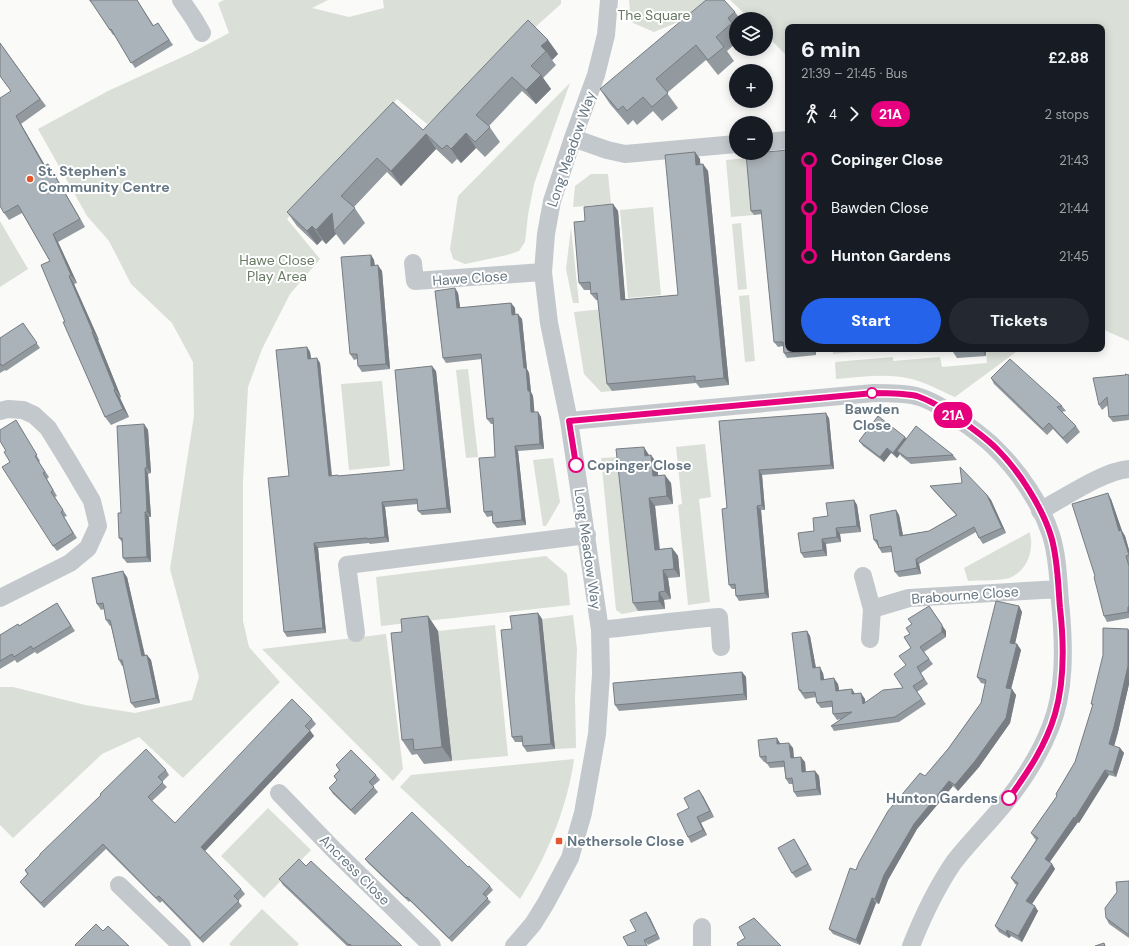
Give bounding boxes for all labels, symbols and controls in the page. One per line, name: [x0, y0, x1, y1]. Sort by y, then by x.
park label: The Square: [618, 6, 691, 24]
map controls: [729, 12, 773, 160]
button: layers: [729, 12, 773, 56]
text: 6 min: [801, 35, 861, 64]
text: £2.88: [1048, 48, 1089, 68]
button: +: [729, 64, 773, 108]
text: 21:39 – 21:45 · Bus: [801, 65, 908, 82]
street label: Long Meadow Way: [543, 88, 599, 209]
icon: walk: [801, 103, 823, 125]
icon: forward: [843, 103, 865, 125]
text: 21A: [879, 105, 902, 123]
text: 4: [829, 106, 837, 123]
text: 2 stops: [1045, 106, 1089, 123]
button: −: [729, 116, 773, 160]
text: Copinger Close: [831, 150, 943, 170]
text: 21:43: [1059, 152, 1089, 169]
place label: St. Stephen's Community Centre: [38, 162, 170, 196]
marker: St. Stephen's Community Centre: [25, 174, 35, 184]
text: Bawden Close: [831, 198, 929, 218]
text: 21:44: [1059, 200, 1089, 217]
text: Hunton Gardens: [831, 246, 951, 266]
text: 21:45: [1059, 248, 1089, 265]
park label: Hawe Close Play Area: [239, 251, 315, 285]
street label: Hawe Close: [432, 266, 508, 290]
button: Start: [801, 298, 941, 344]
button: Tickets: [949, 298, 1089, 344]
marker: Bawden Close: [866, 387, 878, 399]
place label: Bawden Close: [845, 400, 899, 434]
line badge: 21A: [930, 402, 976, 428]
text: 21A: [941, 406, 965, 424]
place label: Copinger Close: [587, 456, 692, 474]
marker: Copinger Close: [568, 457, 584, 473]
street label: Long Meadow Way: [571, 488, 605, 611]
street label: Brabourne Close: [911, 582, 1019, 608]
place label: Hunton Gardens: [886, 789, 998, 807]
marker: Hunton Gardens: [1001, 790, 1017, 806]
street label: Ancress Close: [316, 831, 394, 909]
place label: Nethersole Close: [567, 832, 684, 850]
marker: Nethersole Close: [554, 836, 564, 846]

